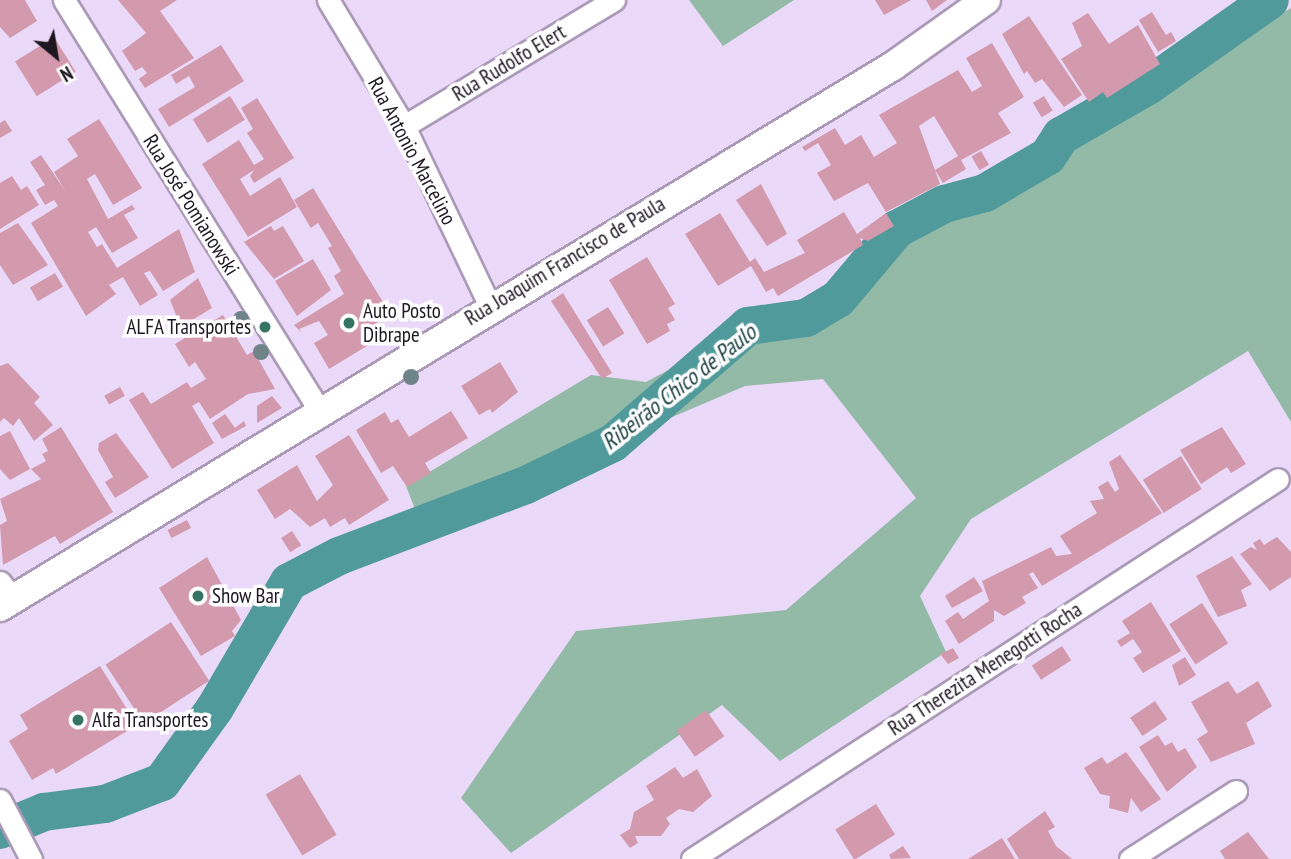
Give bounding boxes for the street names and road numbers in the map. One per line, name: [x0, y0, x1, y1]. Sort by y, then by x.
street label: Rua Rudolfo Elert: [448, 19, 570, 107]
street label: Rua Antonio Marcelino: [362, 73, 462, 229]
street label: Rua José Pomianowski: [138, 130, 244, 280]
street label: Rua Joaquim Francisco de Paula: [460, 191, 670, 331]
street label: Rua Therezita Menegotti Rocha: [883, 597, 1087, 741]

